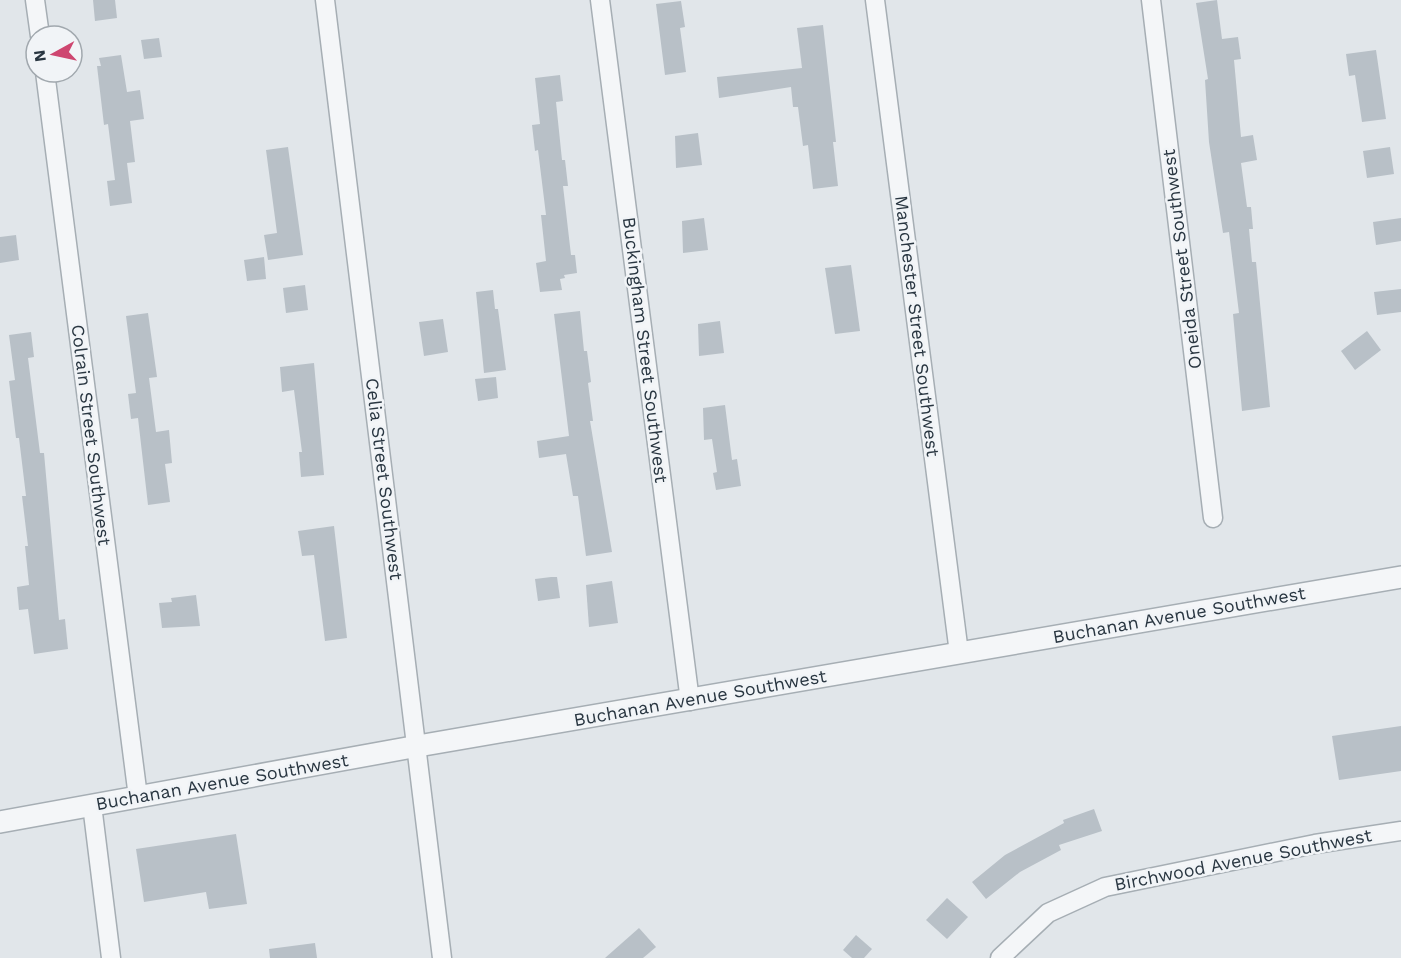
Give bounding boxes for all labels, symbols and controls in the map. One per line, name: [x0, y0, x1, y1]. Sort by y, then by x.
north arrow: [24, 24, 84, 84]
text: N: [29, 49, 50, 63]
street label: Oneida Street Southwest: [1158, 147, 1205, 370]
street label: Manchester Street Southwest: [891, 194, 944, 458]
street label: Buckingham Street Southwest: [619, 216, 672, 485]
street label: Colrain Street Southwest: [68, 323, 116, 547]
street label: Celia Street Southwest: [362, 377, 407, 582]
street label: Buchanan Avenue Southwest: [1051, 582, 1307, 647]
street label: Buchanan Avenue Southwest: [572, 665, 828, 730]
street label: Buchanan Avenue Southwest: [94, 749, 350, 814]
street label: Birchwood Avenue Southwest: [1112, 824, 1374, 895]

